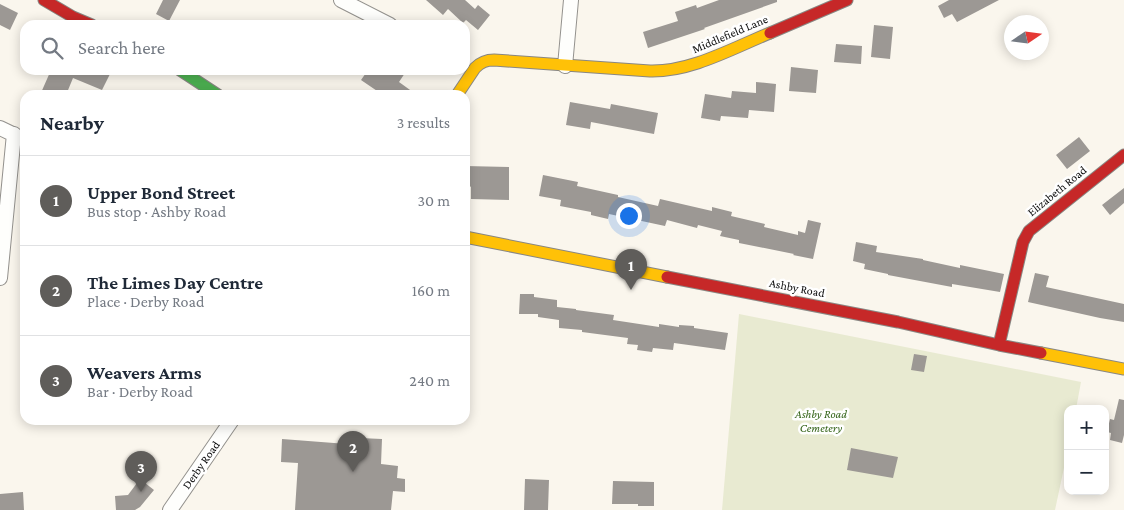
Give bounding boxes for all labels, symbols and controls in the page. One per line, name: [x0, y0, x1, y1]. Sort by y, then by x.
street label: Middlefield Lane: [690, 12, 770, 56]
north arrow: [1004, 15, 1049, 60]
search box: [20, 20, 470, 75]
icon: search: [38, 34, 66, 62]
text: Search here: [78, 37, 165, 58]
text: Nearby: [40, 111, 104, 135]
text: 3 results: [397, 114, 450, 131]
street label: Elizabeth Road: [1025, 163, 1090, 219]
text: Upper Bond Street: [87, 182, 235, 203]
text: 1: [53, 192, 59, 209]
text: 30 m: [418, 192, 450, 209]
text: Bus stop · Ashby Road: [87, 203, 226, 220]
your location: [616, 203, 642, 229]
pin: 1: [615, 249, 647, 290]
text: The Limes Day Centre: [87, 272, 263, 293]
street label: Ashby Road: [768, 276, 827, 300]
text: 2: [52, 282, 60, 299]
text: 160 m: [412, 282, 450, 299]
text: Place · Derby Road: [87, 293, 204, 310]
text: Weavers Arms: [87, 362, 201, 383]
text: 3: [52, 372, 60, 389]
text: 240 m: [409, 372, 450, 389]
text: Bar · Derby Road: [87, 383, 193, 400]
map controls: [1064, 405, 1109, 495]
button: +: [1064, 405, 1109, 450]
park label: Ashby Road Cemetery: [794, 407, 847, 435]
pin: 2: [337, 431, 369, 472]
street label: Derby Road: [179, 438, 223, 492]
button: −: [1064, 450, 1109, 495]
pin: 3: [125, 451, 157, 492]

